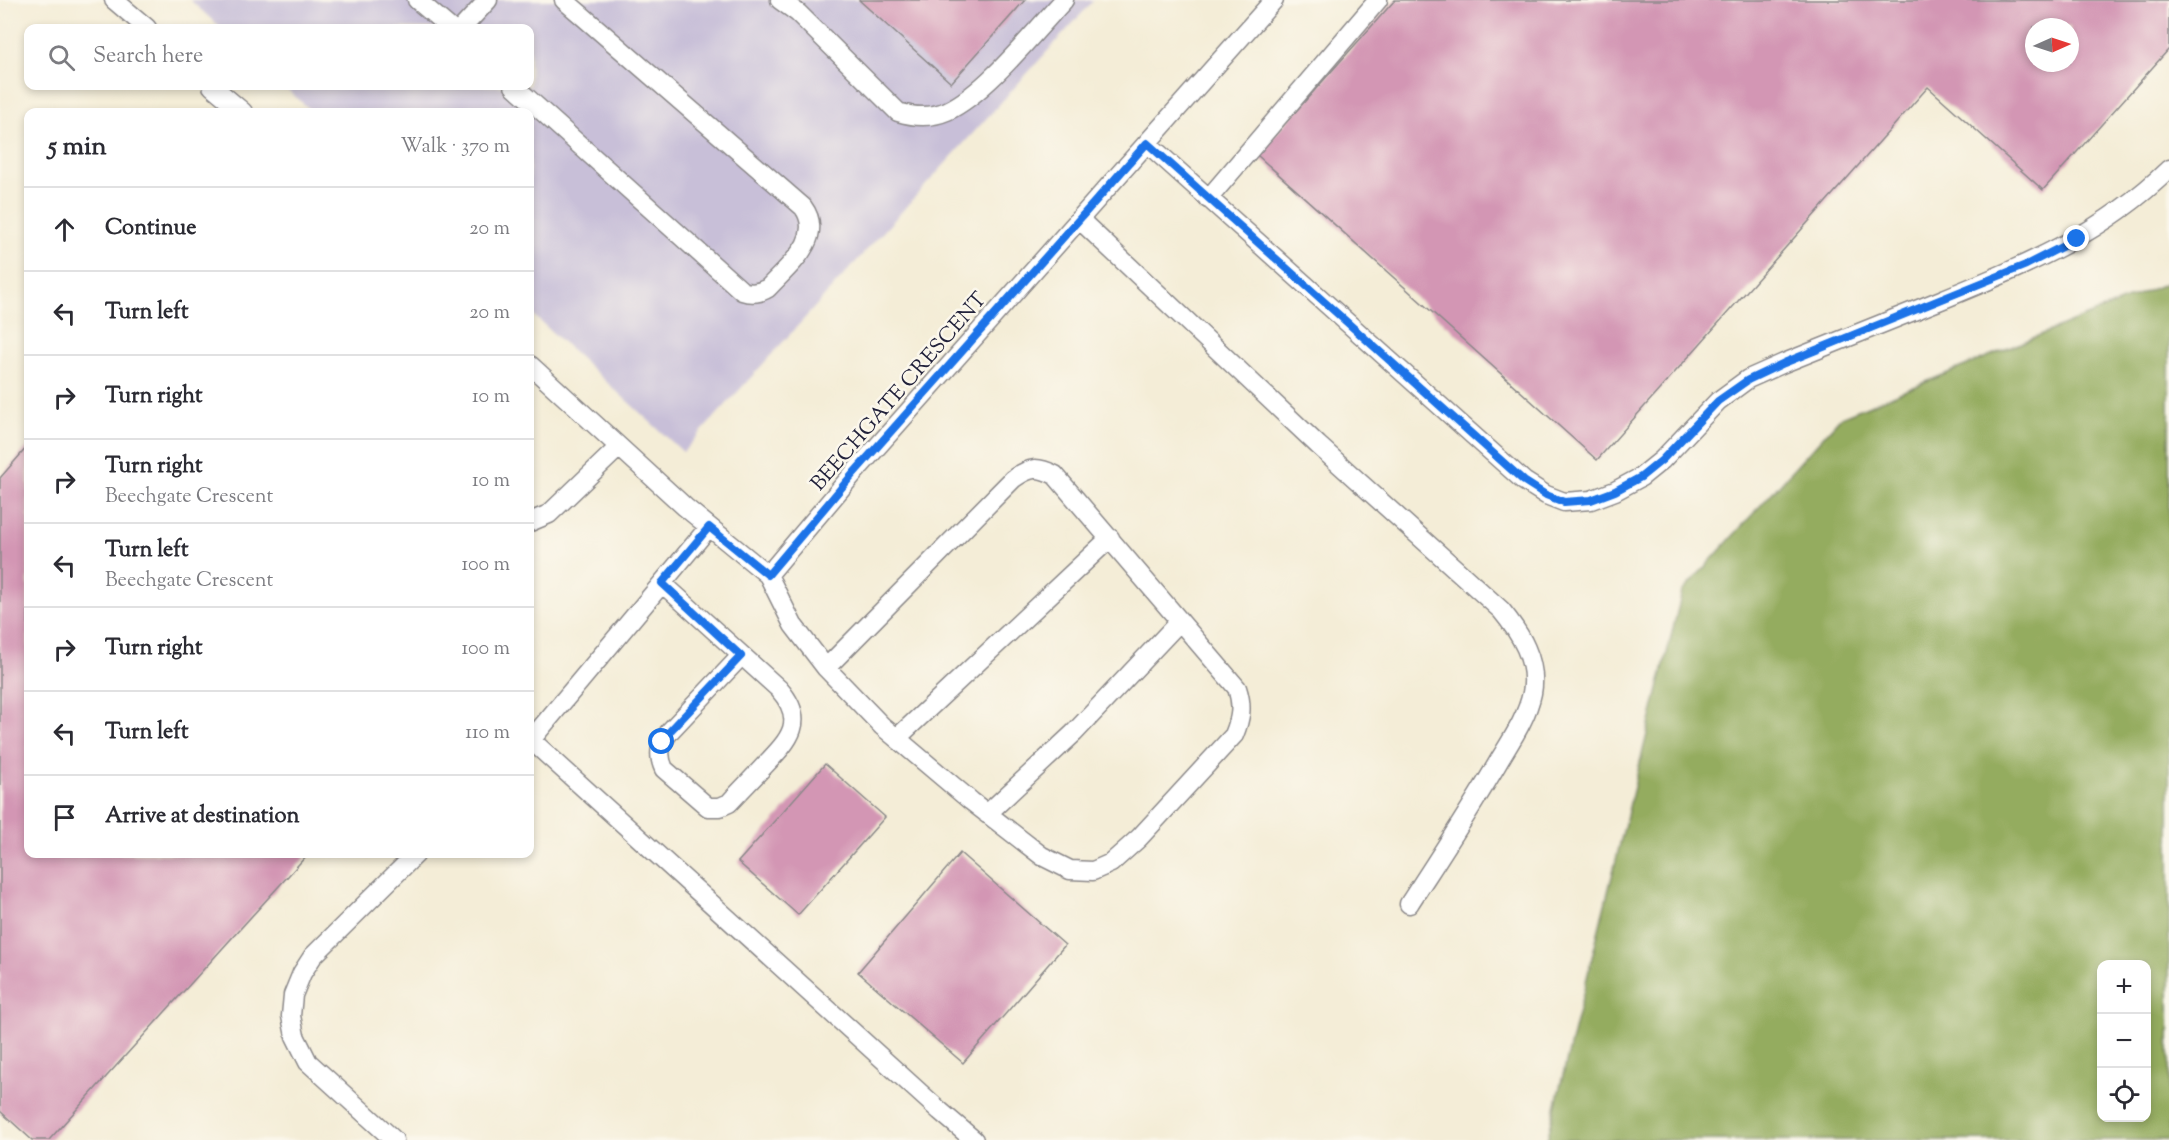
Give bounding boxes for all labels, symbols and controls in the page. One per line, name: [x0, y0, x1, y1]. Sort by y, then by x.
north arrow: [2025, 18, 2079, 72]
search box: [24, 24, 534, 90]
icon: search: [45, 41, 78, 74]
text: Search here: [93, 41, 203, 73]
text: 5 min: [48, 129, 107, 166]
text: Walk · 370 m: [400, 133, 510, 162]
icon: ahead: [48, 213, 81, 246]
text: Continue: [105, 213, 196, 245]
text: 20 m: [469, 215, 510, 244]
route end: [2063, 225, 2089, 251]
street label: BEECHGATE CRESCENT: [805, 286, 995, 498]
icon: left: [48, 297, 81, 330]
text: Turn left: [105, 297, 188, 329]
text: 20 m: [469, 299, 510, 328]
icon: right: [48, 381, 81, 414]
text: Turn right: [105, 381, 202, 413]
text: 10 m: [472, 383, 510, 412]
text: Turn right: [105, 451, 202, 483]
icon: right: [48, 465, 81, 498]
text: 10 m: [472, 467, 510, 496]
text: Beechgate Crescent: [105, 483, 273, 512]
text: Turn left: [105, 535, 188, 567]
icon: left: [48, 549, 81, 582]
text: 100 m: [461, 551, 510, 580]
text: Beechgate Crescent: [105, 567, 273, 596]
icon: right: [48, 633, 81, 666]
text: Turn right: [105, 633, 202, 665]
text: 100 m: [461, 635, 510, 664]
icon: left: [48, 717, 81, 750]
text: Turn left: [105, 717, 188, 749]
text: 110 m: [465, 719, 510, 748]
route start: [648, 728, 674, 754]
icon: arrive: [48, 801, 81, 834]
text: Arrive at destination: [105, 801, 300, 833]
map controls: [2097, 960, 2151, 1122]
button: +: [2097, 960, 2151, 1014]
button: −: [2097, 1014, 2151, 1068]
button: locate: [2097, 1068, 2151, 1122]

